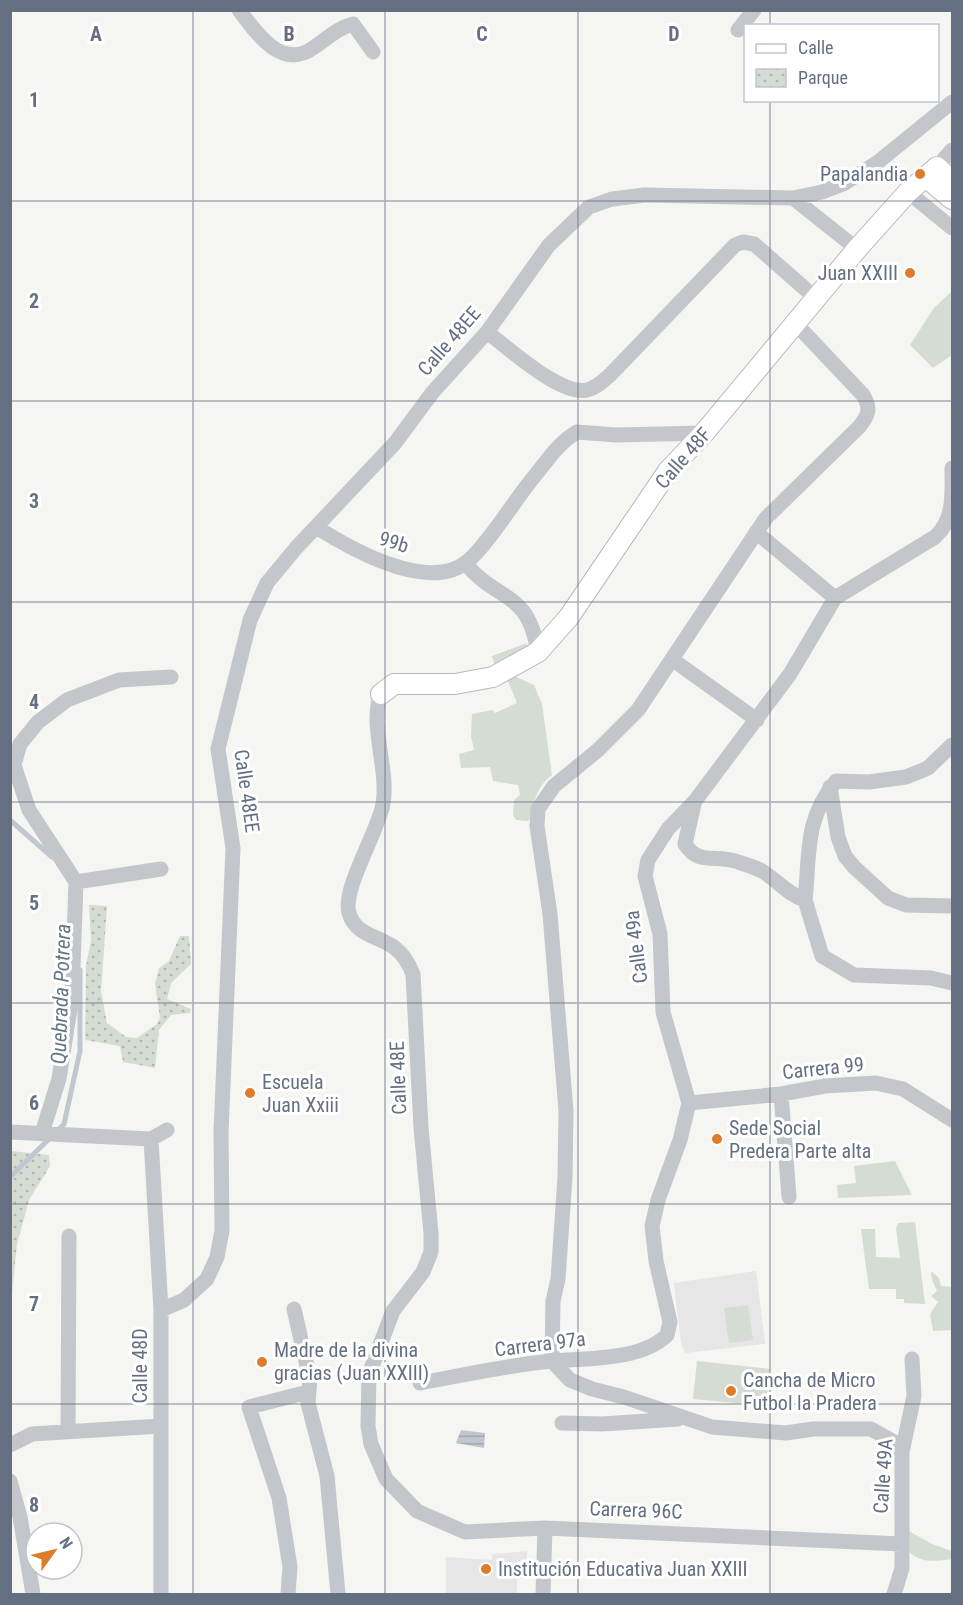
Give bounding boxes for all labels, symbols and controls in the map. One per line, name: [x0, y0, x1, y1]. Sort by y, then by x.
text: A: [90, 22, 102, 46]
text: B: [283, 22, 295, 46]
text: C: [476, 22, 488, 46]
text: D: [668, 22, 680, 46]
legend: [744, 24, 939, 102]
text: Calle: [798, 37, 834, 58]
text: Parque: [798, 67, 848, 88]
text: 1: [29, 88, 39, 112]
place label: Papalandia: [820, 162, 908, 186]
marker: Papalandia: [913, 167, 927, 181]
place label: Juan XXIII: [818, 261, 898, 285]
marker: Juan XXIII: [903, 266, 917, 280]
text: 2: [29, 289, 39, 313]
street label: Calle 48EE: [412, 302, 486, 380]
street label: Calle 48F: [650, 422, 716, 494]
text: 3: [29, 489, 39, 513]
street label: 99b: [376, 526, 412, 558]
text: 4: [29, 690, 39, 714]
street label: Calle 48EE: [229, 748, 265, 834]
text: 5: [29, 891, 39, 915]
street label: Calle 49a: [620, 909, 652, 985]
water label: Quebrada Potrera: [47, 923, 75, 1065]
street label: Calle 48E: [385, 1041, 411, 1115]
street label: Carrera 99: [781, 1052, 865, 1084]
place label: Escuela Juan Xxiii: [262, 1070, 339, 1117]
marker: Escuela Juan Xxiii: [243, 1086, 257, 1100]
text: 6: [29, 1091, 39, 1115]
place label: Sede Social Predera Parte alta: [729, 1116, 871, 1163]
marker: Sede Social Predera Parte alta: [710, 1132, 724, 1146]
text: 7: [29, 1292, 39, 1316]
street label: Carrera 97a: [493, 1327, 587, 1361]
street label: Calle 48D: [128, 1328, 152, 1404]
place label: Madre de la divina gracias (Juan XXIII): [274, 1338, 429, 1385]
marker: Madre de la divina gracias (Juan XXIII): [255, 1355, 269, 1369]
place label: Cancha de Micro Futbol la Pradera: [743, 1368, 877, 1415]
marker: Cancha de Micro Futbol la Pradera: [724, 1384, 738, 1398]
street label: Calle 49A: [868, 1437, 898, 1514]
text: 8: [29, 1493, 39, 1517]
street label: Carrera 96C: [589, 1496, 683, 1524]
north arrow: [24, 1521, 84, 1581]
text: N: [55, 1534, 77, 1552]
place label: Institución Educativa Juan XXIII: [498, 1557, 748, 1581]
marker: Institución Educativa Juan XXIII: [479, 1562, 493, 1576]

